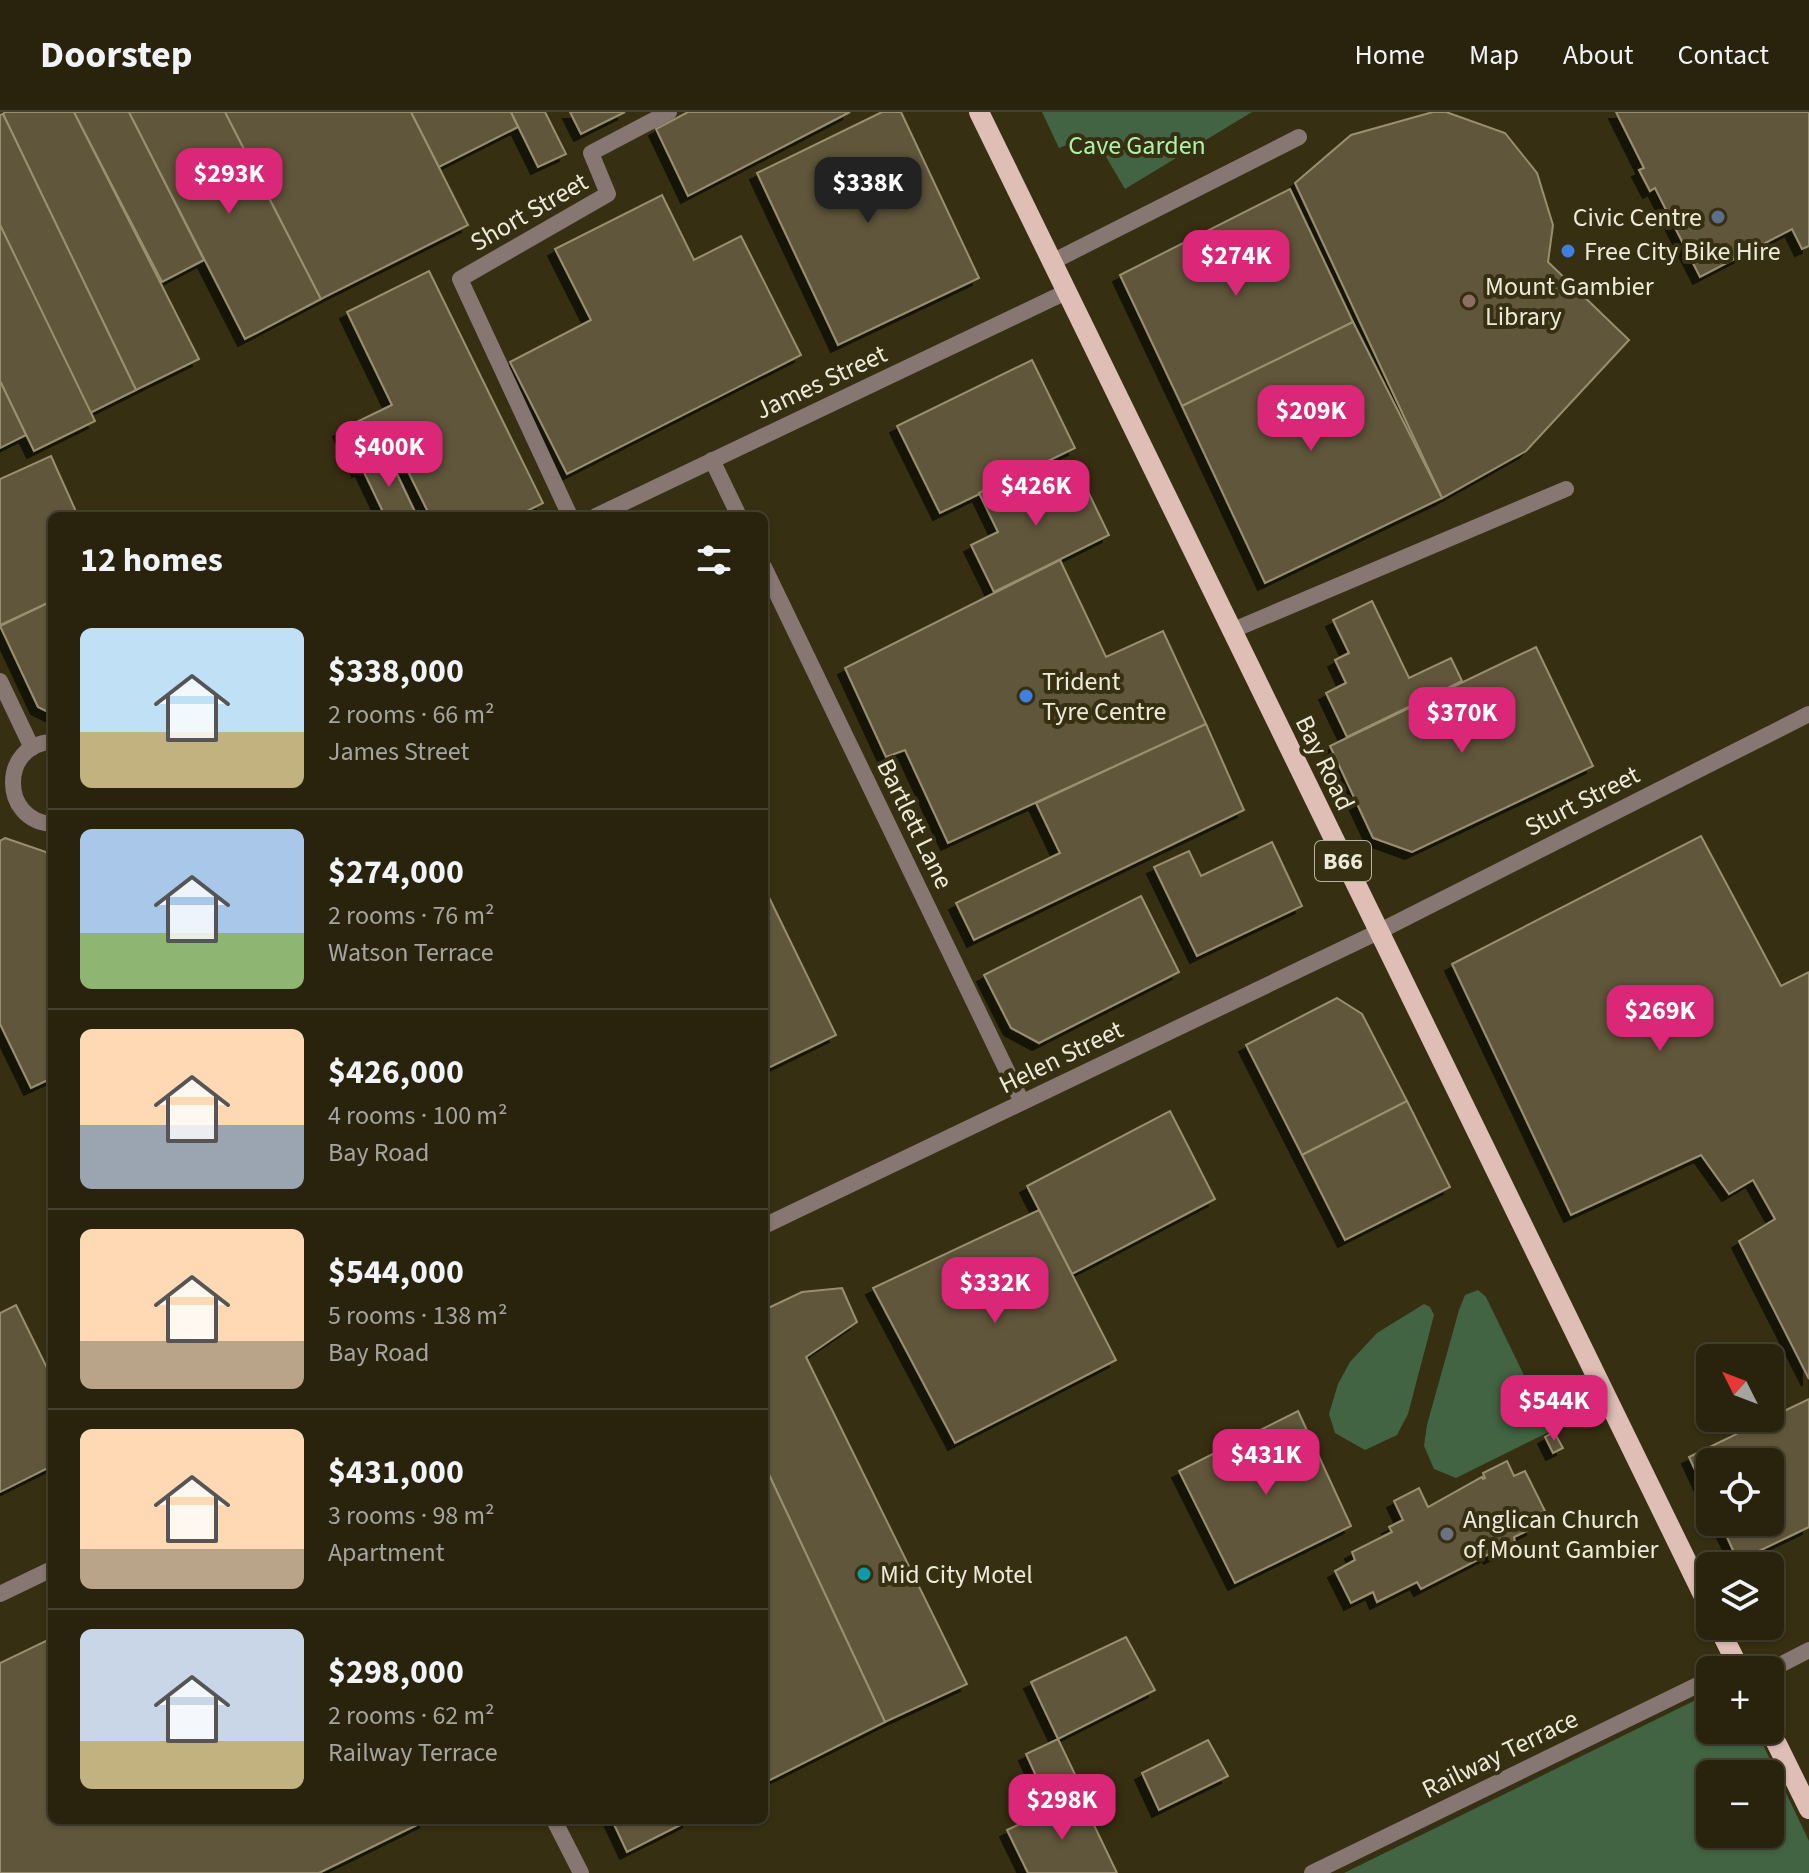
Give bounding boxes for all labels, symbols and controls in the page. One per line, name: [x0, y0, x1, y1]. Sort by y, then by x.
text: Doorstep: [40, 28, 193, 82]
text: Home: [1354, 35, 1425, 75]
text: Map: [1469, 35, 1519, 75]
text: About: [1563, 35, 1634, 75]
text: Contact: [1678, 35, 1769, 75]
park label: Cave Garden: [1068, 127, 1206, 164]
pin: $293K: [173, 148, 285, 216]
text: $293K: [194, 155, 264, 192]
pin: $338K: [812, 157, 924, 225]
street label: Short Street: [463, 163, 595, 261]
text: $338K: [833, 164, 903, 201]
place label: Civic Centre: [1573, 199, 1702, 236]
marker: Civic Centre: [1709, 208, 1727, 226]
pin: $274K: [1180, 230, 1292, 298]
place label: Free City Bike Hire: [1584, 233, 1781, 270]
text: $274K: [1201, 237, 1271, 274]
marker: Free City Bike Hire: [1559, 242, 1577, 260]
place label: Mount Gambier Library: [1485, 268, 1655, 335]
marker: Mount Gambier Library: [1460, 292, 1478, 310]
street label: James Street: [749, 335, 893, 429]
pin: $209K: [1255, 385, 1367, 453]
text: $209K: [1276, 392, 1346, 429]
pin: $400K: [333, 421, 445, 489]
text: $400K: [354, 428, 424, 465]
pin: $426K: [980, 460, 1092, 528]
text: $426K: [1001, 467, 1071, 504]
text: 12 homes: [80, 536, 223, 585]
icon: filters: [692, 538, 736, 582]
text: $338,000: [328, 647, 464, 696]
icon: home: [144, 660, 240, 756]
place label: Trident Tyre Centre: [1042, 663, 1167, 730]
marker: Trident Tyre Centre: [1017, 687, 1035, 705]
pin: $370K: [1406, 687, 1518, 755]
text: $370K: [1427, 694, 1497, 731]
text: 2 rooms · 66 m²: [328, 696, 495, 733]
street label: Bay Road: [1286, 709, 1364, 817]
text: James Street: [328, 733, 469, 770]
street label: Bartlett Lane: [868, 753, 962, 895]
street label: Sturt Street: [1518, 756, 1646, 846]
road number: B66: [1315, 841, 1371, 881]
text: $274,000: [328, 848, 464, 897]
icon: home: [144, 861, 240, 957]
text: 2 rooms · 76 m²: [328, 897, 495, 934]
text: Watson Terrace: [328, 934, 494, 971]
pin: $269K: [1604, 985, 1716, 1053]
text: $269K: [1625, 992, 1695, 1029]
street label: Helen Street: [993, 1011, 1129, 1103]
text: $426,000: [328, 1048, 464, 1097]
icon: home: [144, 1061, 240, 1157]
text: 4 rooms · 100 m²: [328, 1097, 507, 1134]
text: Bay Road: [328, 1134, 430, 1171]
text: $544,000: [328, 1248, 464, 1297]
pin: $332K: [939, 1257, 1051, 1325]
icon: home: [144, 1261, 240, 1357]
text: $332K: [960, 1264, 1030, 1301]
text: 5 rooms · 138 m²: [328, 1297, 507, 1334]
text: Bay Road: [328, 1334, 430, 1371]
north arrow: [1696, 1344, 1784, 1432]
map controls: [1696, 1344, 1784, 1848]
pin: $544K: [1498, 1375, 1610, 1443]
text: $544K: [1519, 1382, 1589, 1419]
pin: $431K: [1210, 1429, 1322, 1497]
text: $431K: [1231, 1436, 1301, 1473]
text: $431,000: [328, 1448, 464, 1497]
button: locate: [1696, 1448, 1784, 1536]
icon: home: [144, 1461, 240, 1557]
text: 3 rooms · 98 m²: [328, 1497, 495, 1534]
place label: Anglican Church of Mount Gambier: [1463, 1501, 1660, 1568]
marker: Anglican Church of Mount Gambier: [1438, 1525, 1456, 1543]
text: Apartment: [328, 1534, 445, 1571]
button: layers: [1696, 1552, 1784, 1640]
place label: Mid City Motel: [880, 1556, 1033, 1593]
marker: Mid City Motel: [855, 1565, 873, 1583]
text: $298,000: [328, 1648, 464, 1697]
button: +: [1696, 1656, 1784, 1744]
icon: home: [144, 1661, 240, 1757]
text: 2 rooms · 62 m²: [328, 1697, 495, 1734]
street label: Railway Terrace: [1416, 1700, 1584, 1808]
text: Railway Terrace: [328, 1734, 498, 1771]
button: −: [1696, 1760, 1784, 1848]
pin: $298K: [1006, 1774, 1118, 1842]
text: $298K: [1027, 1781, 1097, 1818]

